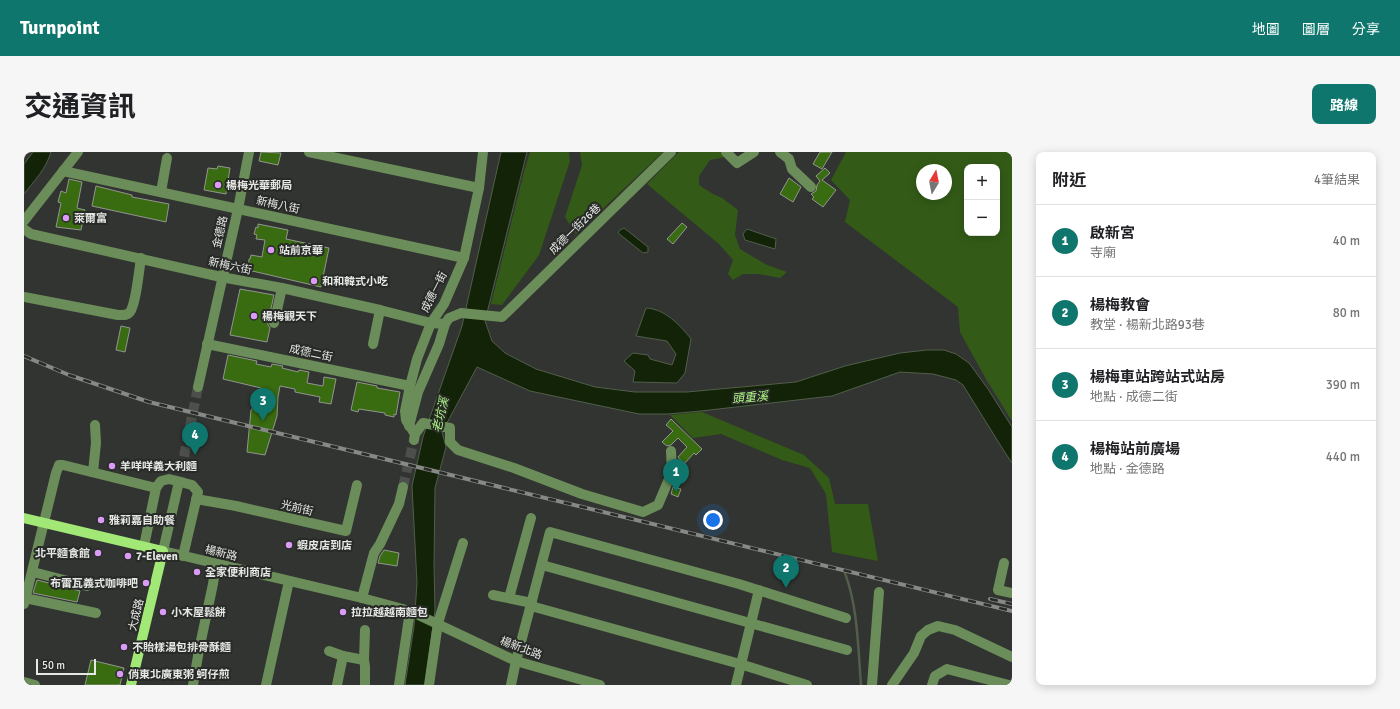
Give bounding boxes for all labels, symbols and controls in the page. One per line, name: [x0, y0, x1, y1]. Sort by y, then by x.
text: Turnpoint: [20, 16, 100, 40]
text: 地圖: [1252, 21, 1280, 38]
text: 圖層: [1302, 21, 1330, 38]
text: 分享: [1352, 21, 1380, 38]
button: 路線: [1312, 84, 1376, 124]
text: 交通資訊: [24, 90, 136, 124]
north arrow: [916, 164, 952, 200]
map controls: [964, 164, 1000, 236]
button: +: [964, 164, 1000, 200]
text: 附近: [1052, 170, 1086, 191]
text: 4筆結果: [1314, 172, 1360, 188]
place label: 楊梅光華郵局: [226, 179, 292, 192]
marker: 楊梅光華郵局: [213, 180, 223, 190]
street label: 新梅八街: [255, 194, 301, 216]
button: −: [964, 200, 1000, 236]
street label: 成德一街26巷: [546, 201, 604, 257]
place label: 萊爾富: [74, 212, 107, 225]
marker: 萊爾富: [61, 213, 71, 223]
street label: 金德路: [210, 214, 230, 250]
text: 啟新宮: [1090, 224, 1135, 242]
text: 1: [1061, 233, 1069, 249]
text: 40 m: [1333, 233, 1360, 249]
place label: 站前京華: [279, 244, 323, 257]
marker: 站前京華: [266, 245, 276, 255]
text: 寺廟: [1090, 245, 1116, 261]
street label: 新梅六街: [207, 255, 253, 277]
street label: 成德一街: [418, 269, 450, 315]
place label: 和和韓式小吃: [322, 275, 388, 288]
marker: 和和韓式小吃: [309, 276, 319, 286]
text: 楊梅教會: [1090, 296, 1150, 314]
text: 2: [1061, 305, 1069, 321]
text: 80 m: [1333, 305, 1360, 321]
place label: 楊梅觀天下: [262, 310, 317, 323]
marker: 楊梅觀天下: [249, 311, 259, 321]
text: 教堂 · 楊新北路93巷: [1090, 317, 1205, 333]
street label: 成德二街: [288, 342, 334, 364]
text: 楊梅車站跨站式站房: [1090, 368, 1225, 386]
text: 3: [1061, 377, 1069, 393]
text: 390 m: [1326, 377, 1360, 393]
pin: 3: [250, 388, 276, 421]
water label: 頭重溪: [731, 389, 771, 407]
text: 地點 · 成德二街: [1090, 389, 1178, 405]
water label: 老坑溪: [430, 394, 453, 434]
pin: 4: [182, 422, 208, 455]
text: 楊梅站前廣場: [1090, 440, 1180, 458]
text: 4: [1061, 449, 1069, 465]
text: 440 m: [1326, 449, 1360, 465]
pin: 1: [663, 459, 689, 492]
place label: 羊咩咩義大利麵: [120, 460, 197, 473]
marker: 羊咩咩義大利麵: [107, 461, 117, 471]
text: 地點 · 金德路: [1090, 461, 1165, 477]
street label: 光前街: [279, 498, 315, 518]
your location: [703, 510, 723, 530]
place label: 雅莉嘉自助餐: [109, 514, 175, 527]
marker: 雅莉嘉自助餐: [96, 515, 106, 525]
place label: 蝦皮店到店: [297, 539, 352, 552]
marker: 蝦皮店到店: [284, 540, 294, 550]
street label: 楊新路: [203, 543, 239, 563]
place label: 北平麵食館: [35, 547, 90, 560]
marker: 北平麵食館: [93, 548, 103, 558]
place label: 7-Eleven: [136, 550, 178, 563]
marker: 7-Eleven: [123, 551, 133, 561]
pin: 2: [773, 555, 799, 588]
place label: 全家便利商店: [205, 566, 271, 579]
marker: 全家便利商店: [192, 567, 202, 577]
place label: 布雷瓦義式咖啡吧: [50, 577, 138, 590]
marker: 布雷瓦義式咖啡吧: [141, 578, 151, 588]
street label: 大成路: [126, 597, 146, 633]
place label: 小木屋鬆餅: [171, 606, 226, 619]
place label: 拉拉越越南麵包: [351, 606, 428, 619]
marker: 小木屋鬆餅: [158, 607, 168, 617]
marker: 拉拉越越南麵包: [338, 607, 348, 617]
street label: 楊新北路: [498, 634, 544, 662]
place label: 不貽樣湯包排骨酥麵: [132, 641, 231, 654]
marker: 不貽樣湯包排骨酥麵: [119, 642, 129, 652]
scale bar: [36, 657, 96, 676]
text: 50 m: [42, 659, 65, 672]
place label: 俏東北廣東粥 蚵仔煎: [128, 668, 229, 681]
marker: 俏東北廣東粥 蚵仔煎: [115, 669, 125, 679]

